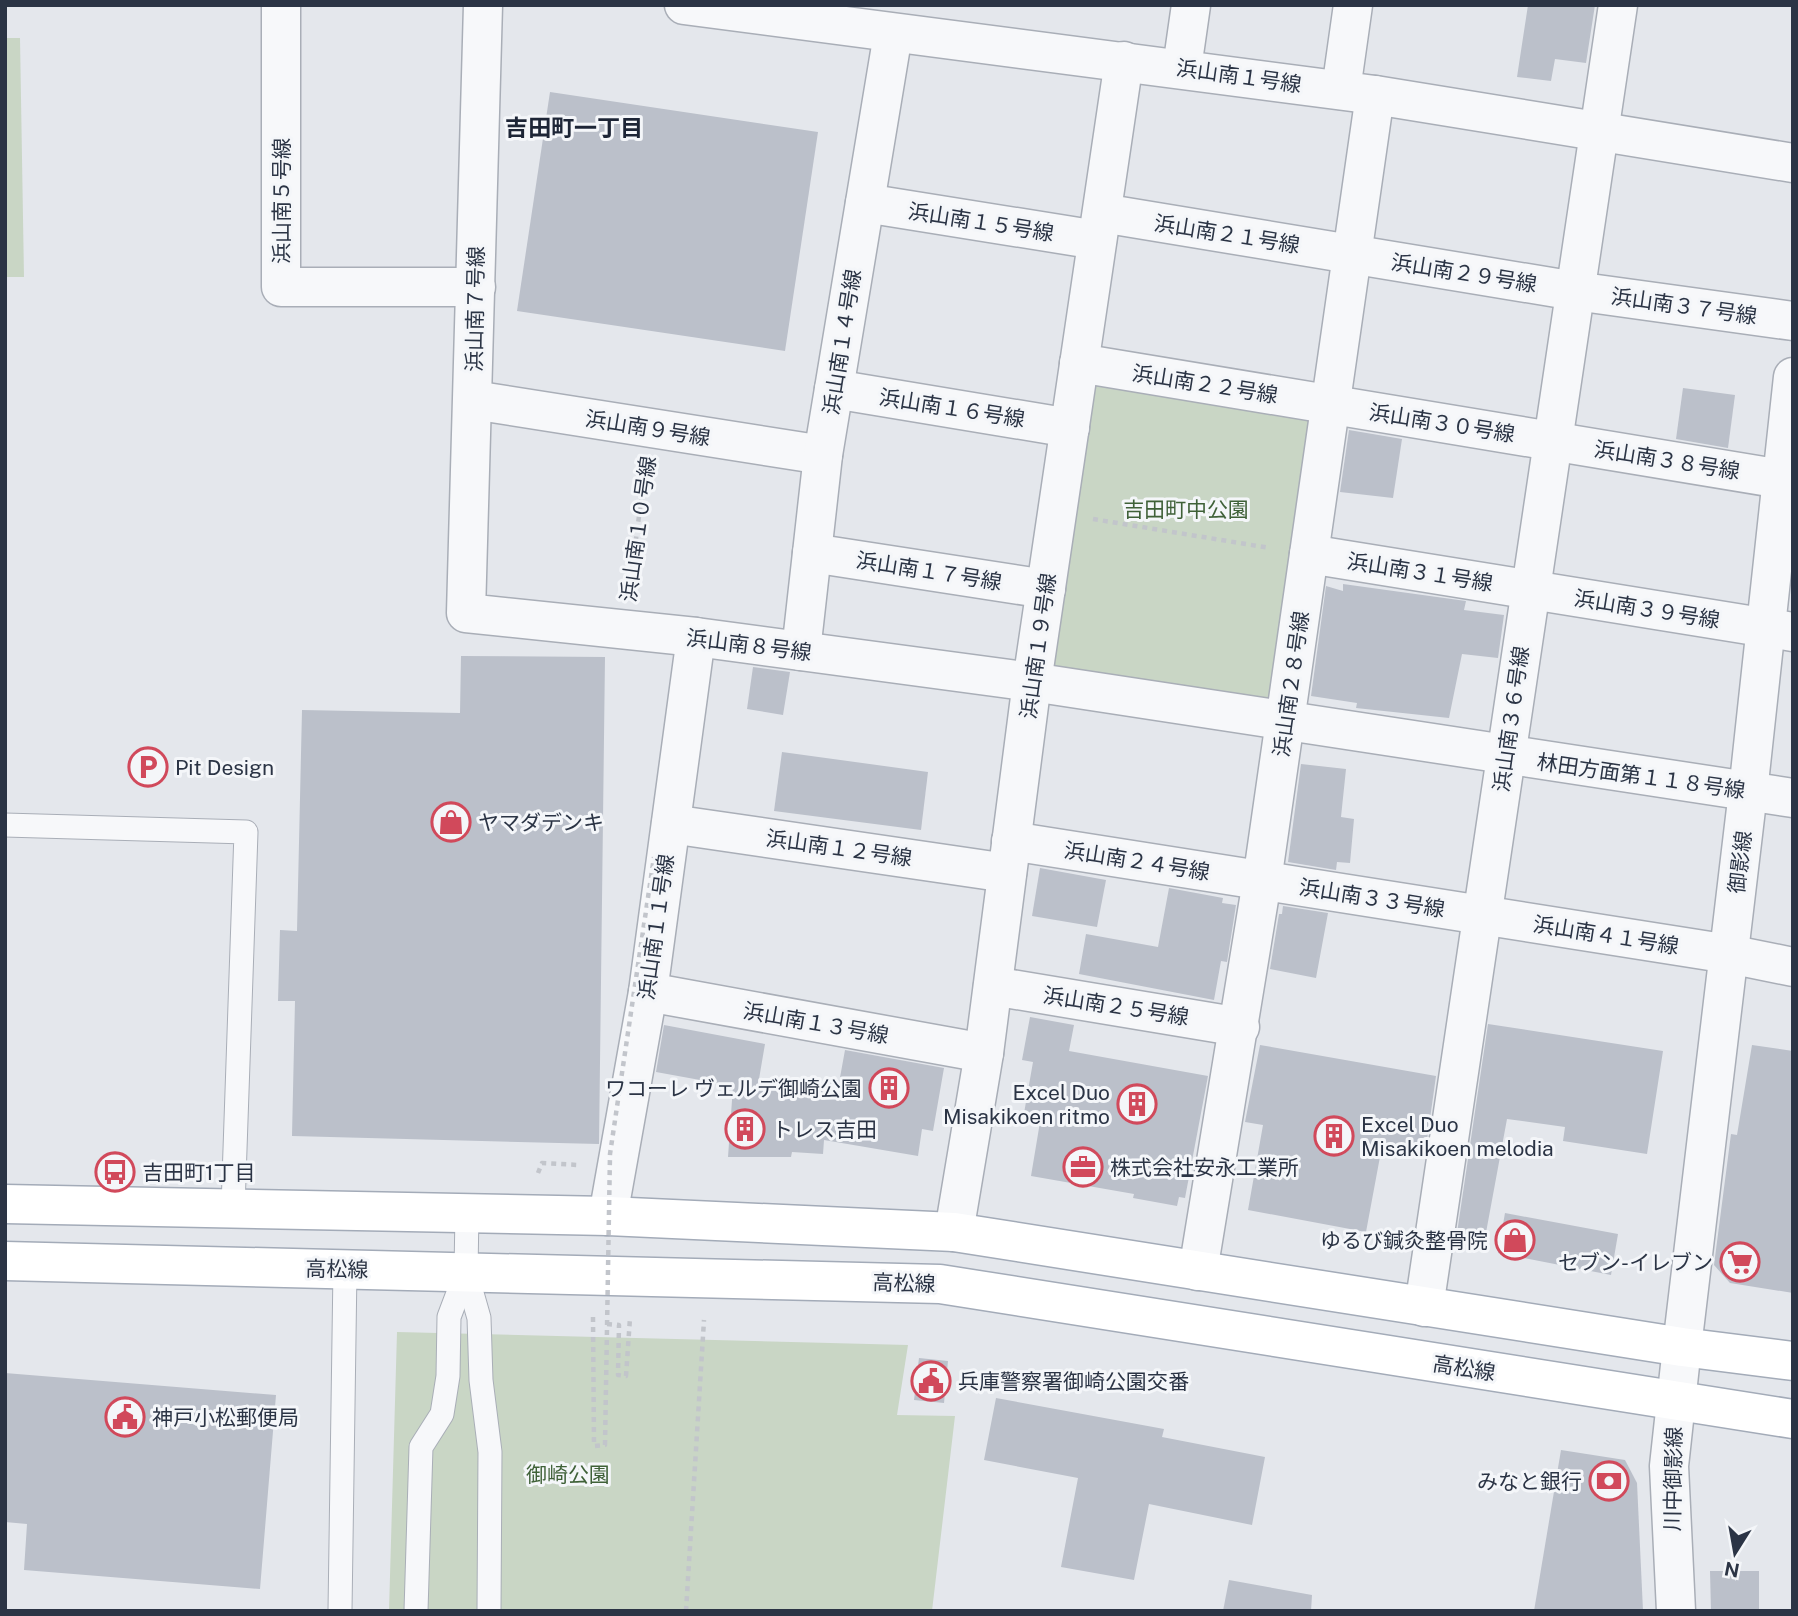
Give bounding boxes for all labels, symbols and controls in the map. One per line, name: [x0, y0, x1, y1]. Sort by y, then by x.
street label: 浜山南１号線: [1175, 55, 1303, 97]
district label: 吉田町一丁目: [505, 114, 643, 141]
street label: 浜山南５号線: [269, 138, 294, 264]
street label: 浜山南１５号線: [906, 198, 1056, 246]
street label: 浜山南２１号線: [1152, 210, 1302, 258]
street label: 浜山南７号線: [461, 246, 489, 372]
street label: 浜山南２９号線: [1389, 249, 1539, 297]
street label: 浜山南１４号線: [818, 267, 866, 417]
street label: 浜山南３７号線: [1609, 283, 1759, 329]
street label: 浜山南２２号線: [1130, 360, 1280, 408]
street label: 浜山南１６号線: [877, 384, 1027, 432]
street label: 浜山南３０号線: [1367, 399, 1517, 447]
street label: 浜山南９号線: [584, 406, 712, 450]
street label: 浜山南３８号線: [1592, 436, 1742, 484]
street label: 浜山南１０号線: [615, 454, 661, 604]
park label: 吉田町中公園: [1123, 497, 1249, 522]
street label: 浜山南１７号線: [854, 547, 1004, 595]
street label: 浜山南３１号線: [1345, 548, 1495, 596]
street label: 浜山南１９号線: [1015, 571, 1061, 721]
street label: 浜山南３９号線: [1572, 585, 1722, 633]
street label: 浜山南２８号線: [1268, 609, 1314, 759]
street label: 浜山南８号線: [685, 625, 813, 665]
street label: 浜山南３６号線: [1488, 644, 1534, 794]
parking icon: Pit Design: [127, 746, 169, 788]
street label: 林田方面第１１８号線: [1535, 749, 1747, 803]
place label: Pit Design: [175, 755, 274, 780]
shop icon: ヤマダデンキ: [430, 801, 472, 843]
place label: ヤマダデンキ: [478, 810, 604, 835]
street label: 浜山南１２号線: [764, 825, 914, 871]
street label: 御影線: [1724, 829, 1756, 895]
street label: 浜山南２４号線: [1062, 837, 1212, 885]
street label: 浜山南１１号線: [633, 852, 679, 1002]
street label: 浜山南３３号線: [1297, 874, 1447, 922]
street label: 浜山南４１号線: [1531, 911, 1681, 959]
street label: 浜山南２５号線: [1041, 982, 1191, 1030]
street label: 浜山南１３号線: [741, 998, 891, 1048]
building icon: ワコーレ ヴェルデ御崎公園: [868, 1067, 910, 1109]
place label: ワコーレ ヴェルデ御崎公園: [605, 1076, 862, 1101]
place label: Excel Duo Misakikoen ritmo: [943, 1080, 1110, 1129]
building icon: Excel Duo Misakikoen ritmo: [1116, 1083, 1158, 1125]
building icon: トレス吉田: [724, 1108, 766, 1150]
place label: Excel Duo Misakikoen melodia: [1361, 1112, 1554, 1161]
building icon: Excel Duo Misakikoen melodia: [1313, 1115, 1355, 1157]
place label: トレス吉田: [772, 1117, 877, 1142]
office icon: 株式会社安永工業所: [1062, 1146, 1104, 1188]
bus stop icon: 吉田町1丁目: [94, 1151, 136, 1193]
place label: 株式会社安永工業所: [1110, 1155, 1299, 1180]
place label: 吉田町1丁目: [142, 1160, 256, 1185]
shop icon: ゆるび鍼灸整骨院: [1494, 1219, 1536, 1261]
place label: ゆるび鍼灸整骨院: [1320, 1228, 1488, 1253]
supermarket icon: セブン-イレブン: [1719, 1241, 1761, 1283]
place label: セブン-イレブン: [1558, 1250, 1713, 1275]
street label: 高松線: [305, 1256, 369, 1282]
street label: 高松線: [872, 1269, 936, 1297]
street label: 高松線: [1431, 1351, 1497, 1385]
public building icon: 兵庫警察署御崎公園交番: [910, 1360, 952, 1402]
place label: 兵庫警察署御崎公園交番: [958, 1369, 1189, 1394]
public building icon: 神戸小松郵便局: [104, 1396, 146, 1438]
place label: 神戸小松郵便局: [152, 1405, 299, 1430]
street label: 川中御影線: [1660, 1426, 1686, 1532]
bank icon: みなと銀行: [1588, 1460, 1630, 1502]
park label: 御崎公園: [526, 1462, 610, 1487]
place label: みなと銀行: [1477, 1469, 1582, 1494]
north arrow: [1700, 1518, 1770, 1588]
text: N: [1722, 1557, 1741, 1582]

